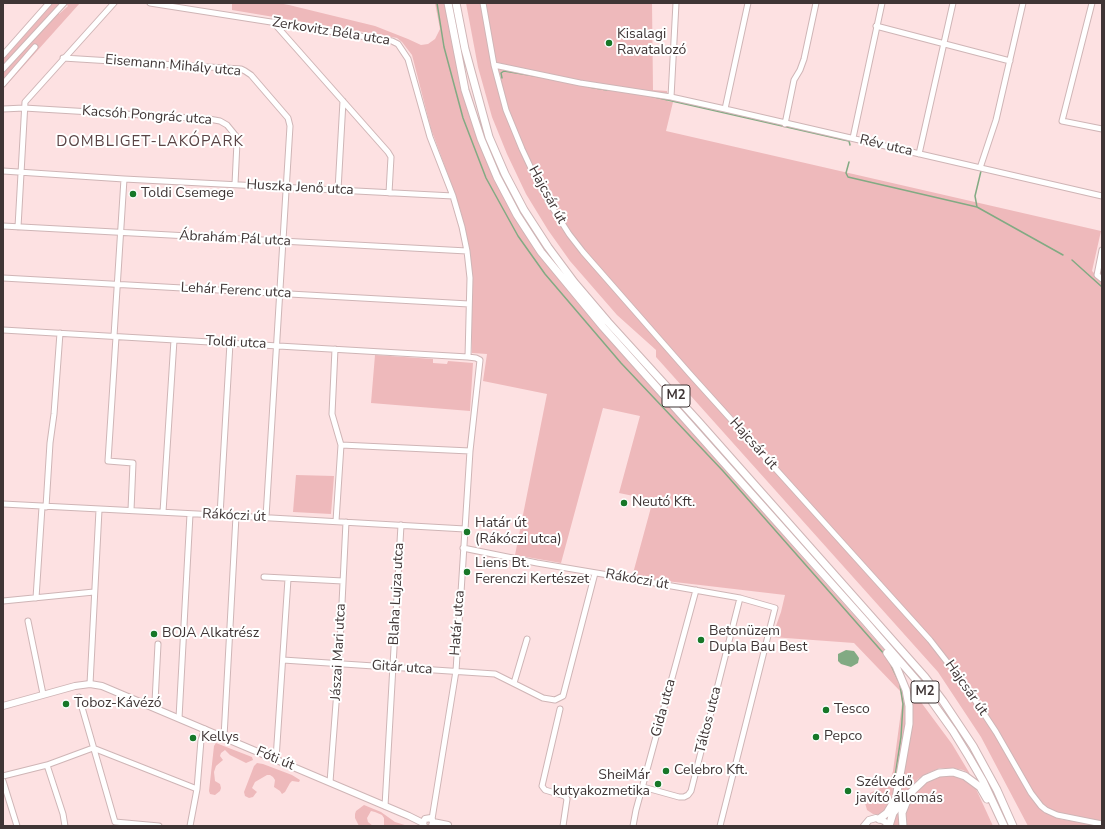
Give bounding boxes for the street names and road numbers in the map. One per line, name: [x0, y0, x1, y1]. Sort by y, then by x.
street label: Zerkovitz Béla utca: [271, 14, 391, 50]
street label: Eisemann Mihály utca: [104, 52, 242, 80]
street label: Kacsóh Pongrác utca: [81, 103, 213, 129]
street label: Rév utca: [858, 132, 914, 160]
street label: Hajcsár út: [524, 163, 570, 227]
street label: Huszka Jenő utca: [246, 177, 354, 199]
street label: Ábrahám Pál utca: [179, 228, 291, 250]
street label: Lehár Ferenc utca: [180, 280, 292, 302]
street label: Toldi utca: [205, 333, 267, 353]
road number: M2: [662, 385, 690, 407]
street label: Hajcsár út: [726, 415, 780, 473]
street label: Rákóczi út: [202, 506, 266, 526]
street label: Blaha Lujza utca: [386, 542, 408, 646]
street label: Rákóczi út: [604, 566, 670, 594]
street label: Határ utca: [447, 590, 469, 656]
street label: Jászai Mari utca: [328, 603, 350, 701]
street label: Gitár utca: [371, 657, 433, 679]
street label: Hajcsár út: [941, 657, 991, 719]
street label: Gida utca: [648, 677, 680, 739]
road number: M2: [911, 681, 939, 703]
street label: Táltos utca: [693, 685, 725, 755]
street label: Fóti út: [253, 744, 297, 774]

